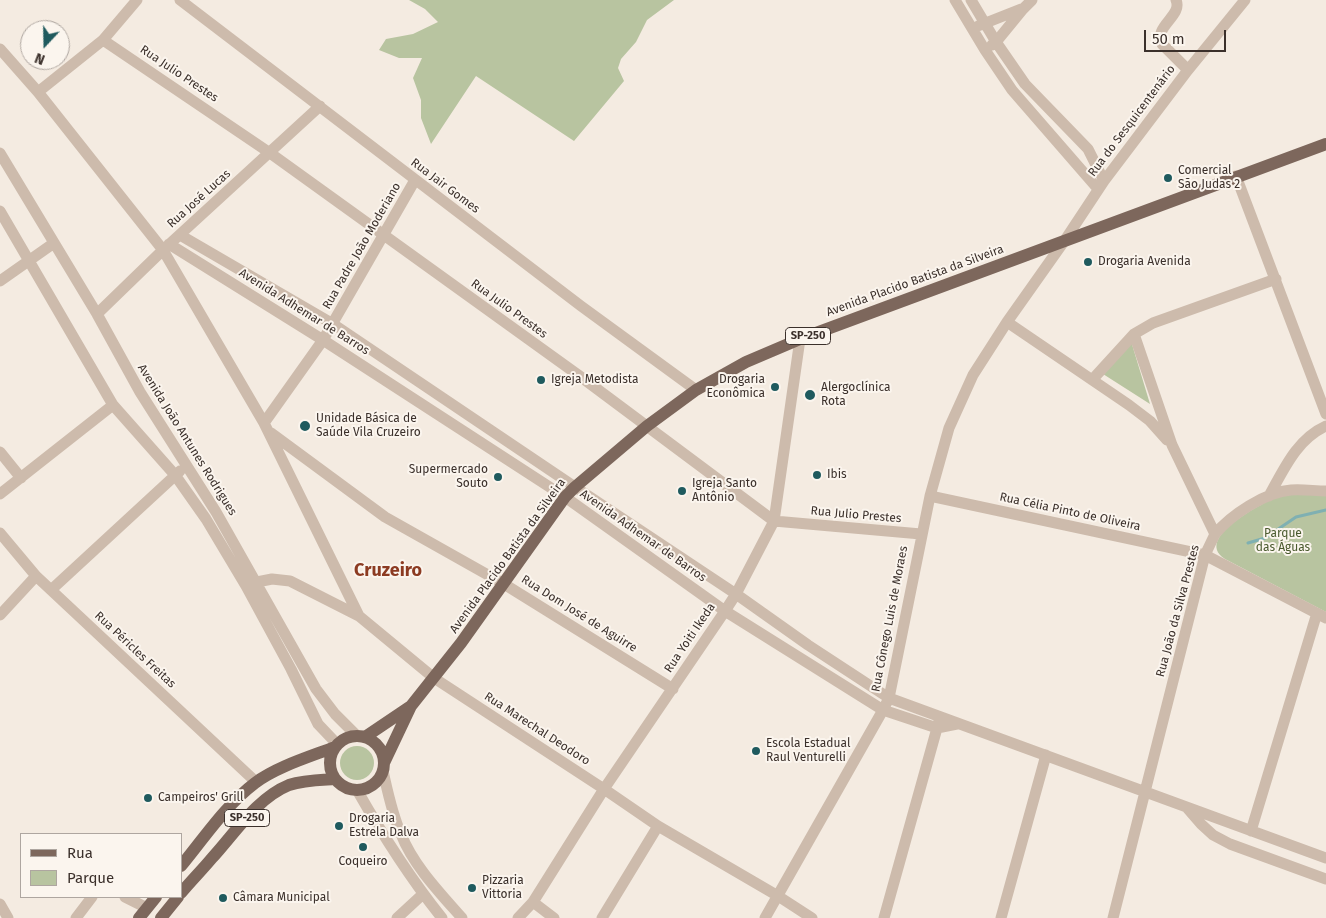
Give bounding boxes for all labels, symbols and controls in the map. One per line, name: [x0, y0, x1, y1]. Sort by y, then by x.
north arrow: [20, 20, 70, 70]
scale bar: [1146, 20, 1228, 52]
text: 50 m: [1152, 30, 1185, 48]
street label: Rua Julio Prestes: [137, 43, 221, 105]
text: N: [32, 49, 47, 68]
street label: Rua do Sesquicentenário: [1085, 62, 1179, 180]
street label: Rua Jair Gomes: [408, 155, 482, 217]
place label: Comercial São Judas 2: [1178, 164, 1240, 192]
street label: Rua José Lucas: [164, 167, 234, 231]
marker: Comercial São Judas 2: [1162, 172, 1174, 184]
street label: Rua Padre João Moderiano: [320, 180, 404, 312]
street label: Avenida Placido Batista da Silveira: [824, 242, 1006, 320]
place label: Drogaria Avenida: [1098, 255, 1191, 269]
marker: Drogaria Avenida: [1082, 256, 1094, 268]
street label: Avenida Adhemar de Barros: [236, 266, 372, 358]
street label: Rua Julio Prestes: [468, 276, 550, 342]
road number: SP-250: [786, 328, 830, 344]
street label: Avenida João Antunes Rodrigues: [134, 362, 240, 518]
place label: Igreja Metodista: [551, 373, 639, 387]
place label: Drogaria Econômica: [706, 373, 765, 401]
marker: Igreja Metodista: [535, 374, 547, 386]
marker: Drogaria Econômica: [769, 381, 781, 393]
place label: Alergoclínica Rota: [821, 381, 891, 409]
marker: Alergoclínica Rota: [803, 388, 817, 402]
place label: Unidade Básica de Saúde Vila Cruzeiro: [316, 412, 421, 440]
marker: Unidade Básica de Saúde Vila Cruzeiro: [298, 419, 312, 433]
place label: Supermercado Souto: [409, 463, 488, 491]
place label: Ibis: [827, 468, 847, 482]
marker: Ibis: [811, 469, 823, 481]
marker: Supermercado Souto: [492, 471, 504, 483]
street label: Avenida Placido Batista da Silveira: [447, 476, 569, 636]
place label: Igreja Santo Antônio: [692, 477, 757, 505]
marker: Igreja Santo Antônio: [676, 485, 688, 497]
street label: Avenida Adhemar de Barros: [577, 487, 709, 585]
street label: Rua Célia Pinto de Oliveira: [998, 490, 1142, 534]
street label: Rua Julio Prestes: [810, 504, 902, 526]
park label: Parque das Águas: [1256, 527, 1310, 555]
street label: Rua João da Silva Prestes: [1153, 543, 1203, 679]
street label: Rua Cônego Luis de Moraes: [869, 545, 911, 693]
district label: Cruzeiro: [354, 560, 422, 582]
street label: Rua Dom José de Aguirre: [518, 572, 640, 656]
street label: Rua Yoiti Ikeda: [661, 600, 719, 676]
street label: Rua Péricles Freitas: [91, 609, 179, 691]
street label: Rua Marechal Deodoro: [481, 689, 593, 769]
place label: Escola Estadual Raul Venturelli: [766, 737, 850, 765]
marker: Escola Estadual Raul Venturelli: [750, 745, 762, 757]
place label: Campeiros' Grill: [158, 791, 244, 805]
marker: Campeiros' Grill: [142, 792, 154, 804]
road number: SP-250: [224, 810, 270, 826]
place label: Drogaria Estrela Dalva: [349, 812, 419, 840]
marker: Drogaria Estrela Dalva: [333, 820, 345, 832]
legend: [20, 833, 182, 898]
marker: Coqueiro: [357, 841, 369, 853]
text: Rua: [67, 844, 93, 862]
place label: Coqueiro: [339, 855, 387, 869]
text: Parque: [67, 869, 114, 887]
place label: Pizzaria Vittoria: [482, 874, 524, 902]
marker: Pizzaria Vittoria: [466, 882, 478, 894]
place label: Câmara Municipal: [233, 891, 330, 905]
marker: Câmara Municipal: [217, 892, 229, 904]

